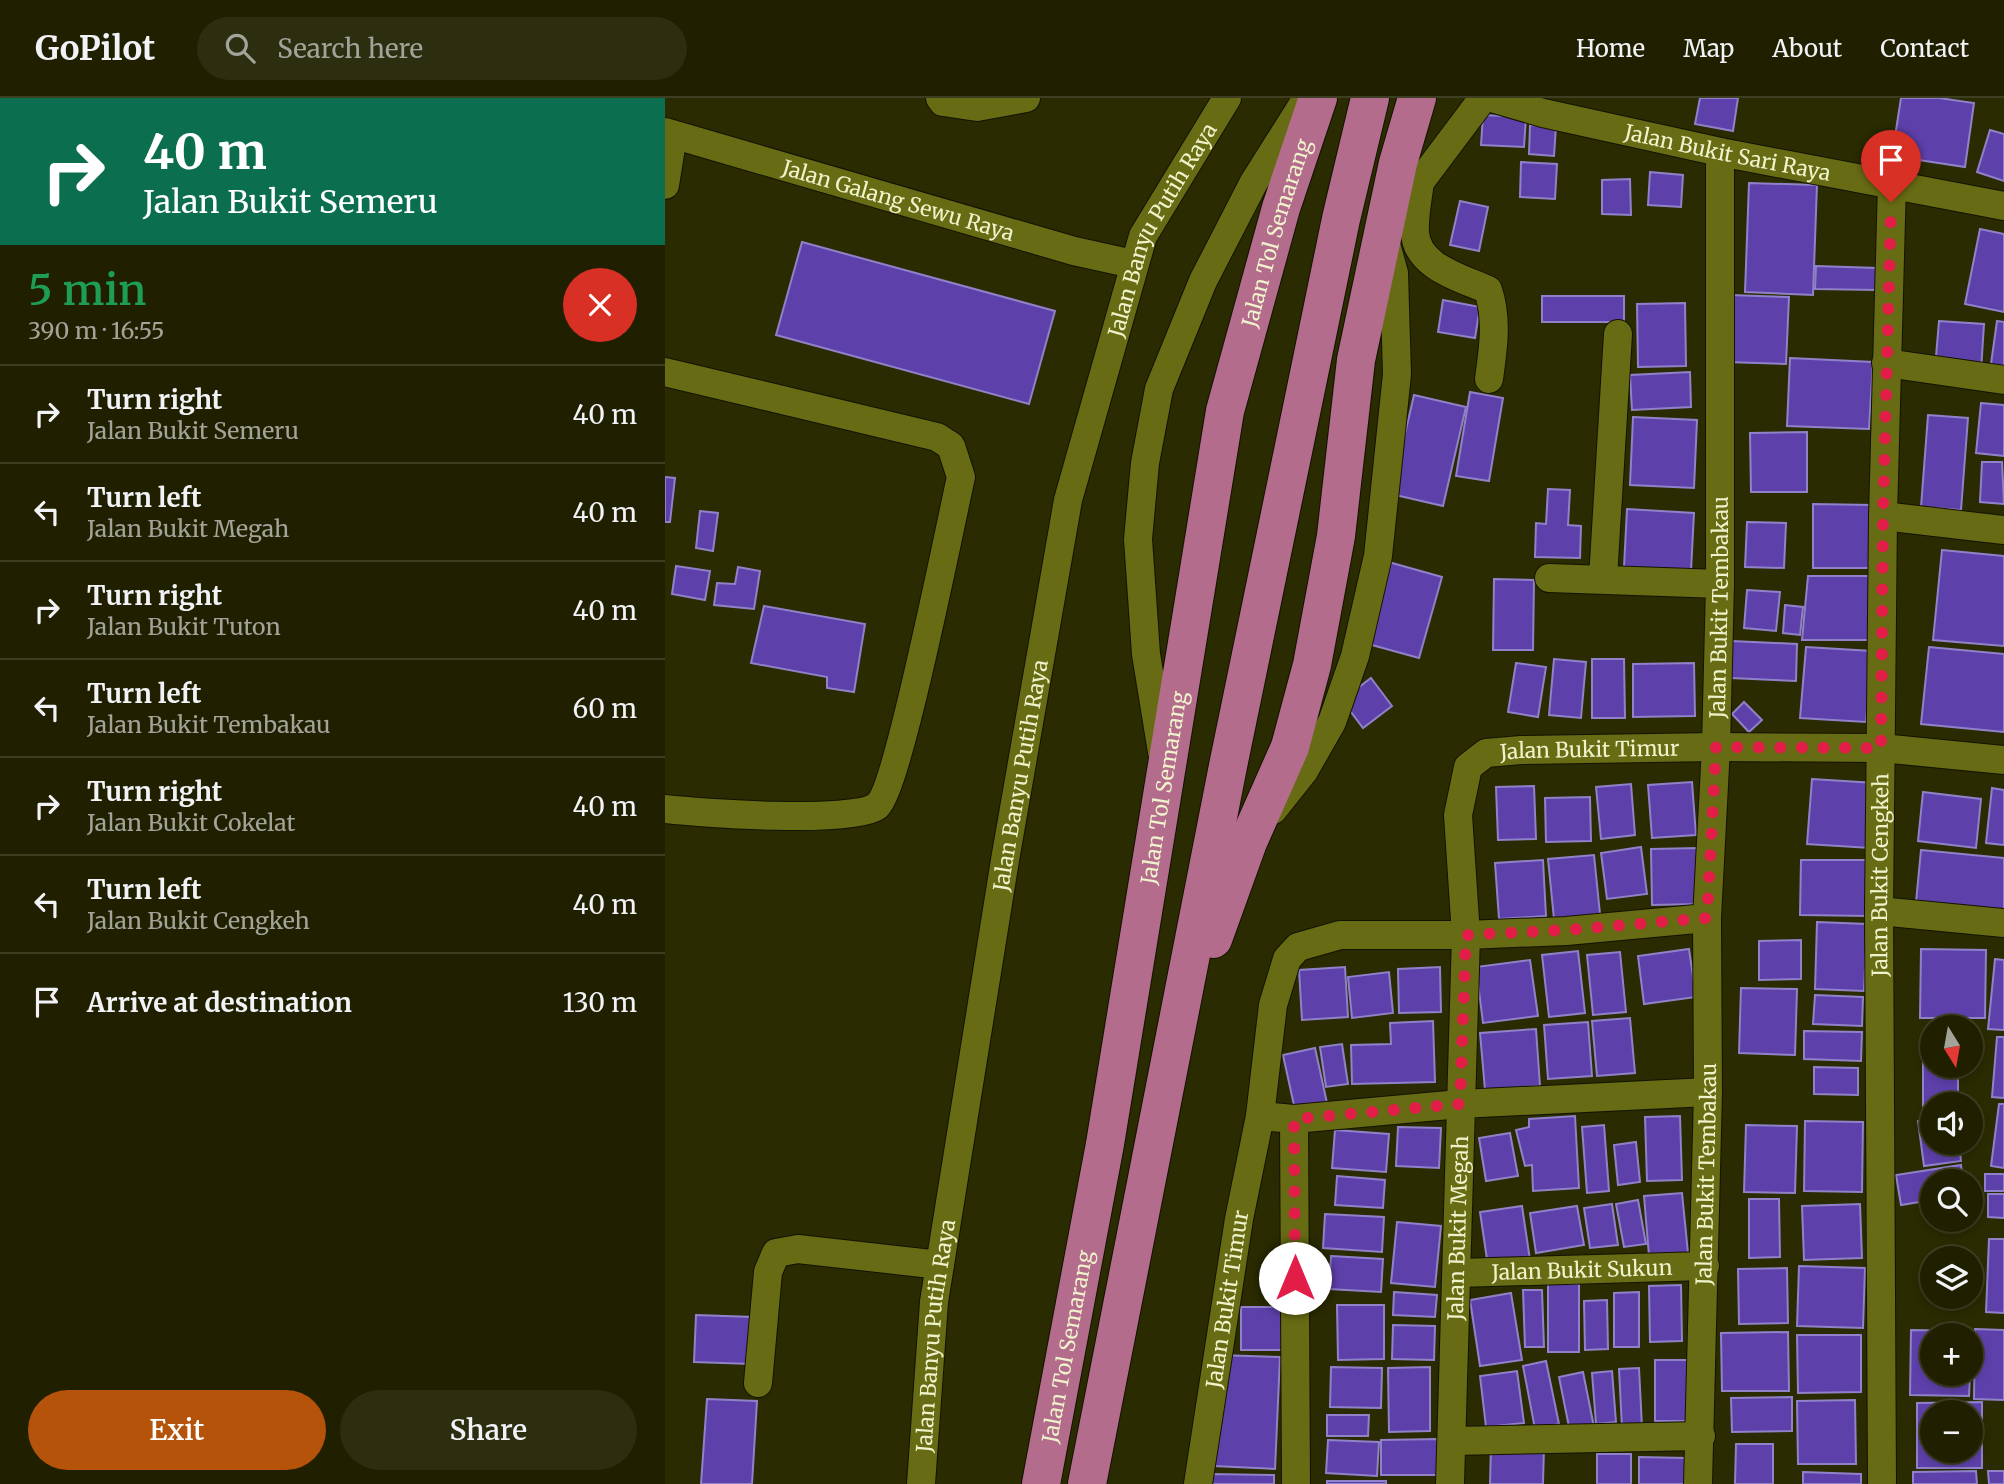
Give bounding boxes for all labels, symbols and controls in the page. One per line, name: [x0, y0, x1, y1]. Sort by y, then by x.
search box: [197, 17, 687, 80]
text: GoPilot: [35, 28, 155, 69]
icon: search: [221, 29, 259, 67]
text: Search here: [277, 32, 423, 65]
text: Home: [1576, 33, 1645, 64]
text: Map: [1683, 33, 1734, 64]
text: About: [1772, 33, 1842, 64]
text: Contact: [1880, 33, 1969, 64]
street label: Jalan Banyu Putih Raya: [1101, 118, 1222, 341]
street label: Jalan Bukit Sari Raya: [1621, 118, 1833, 186]
text: 40 m: [143, 121, 267, 182]
icon: right: [28, 126, 119, 217]
pin: [1861, 130, 1921, 202]
street label: Jalan Tol Semarang: [1235, 135, 1317, 331]
icon: arrive: [1872, 141, 1910, 179]
street label: Jalan Galang Sewu Raya: [778, 153, 1017, 246]
text: Jalan Bukit Semeru: [143, 182, 438, 222]
text: 5 min: [28, 264, 146, 316]
button: close: [563, 268, 637, 342]
text: 390 m · 16:55: [28, 316, 164, 345]
text: Turn right: [87, 383, 222, 416]
icon: right: [28, 395, 66, 433]
text: 40 m: [573, 398, 637, 431]
text: Jalan Bukit Semeru: [87, 416, 299, 445]
text: Turn left: [87, 481, 201, 514]
icon: left: [28, 493, 66, 531]
text: 40 m: [573, 496, 637, 529]
street label: Jalan Bukit Tembakau: [1703, 496, 1734, 720]
text: Jalan Bukit Megah: [87, 514, 289, 543]
text: Turn right: [87, 579, 222, 612]
icon: right: [28, 591, 66, 629]
text: 40 m: [573, 594, 637, 627]
text: Jalan Bukit Tuton: [87, 612, 281, 641]
street label: Jalan Banyu Putih Raya: [987, 658, 1053, 894]
text: Turn left: [87, 677, 201, 710]
icon: left: [28, 689, 66, 727]
street label: Jalan Tol Semarang: [1134, 689, 1192, 887]
text: 60 m: [573, 692, 637, 725]
text: Jalan Bukit Tembakau: [87, 710, 331, 739]
street label: Jalan Bukit Timur: [1498, 734, 1680, 765]
street label: Jalan Bukit Cengkeh: [1865, 773, 1894, 978]
text: Turn right: [87, 775, 222, 808]
icon: right: [28, 787, 66, 825]
text: 40 m: [573, 790, 637, 823]
text: Jalan Bukit Cokelat: [87, 808, 295, 837]
text: Turn left: [87, 873, 201, 906]
icon: left: [28, 885, 66, 923]
text: 40 m: [573, 888, 637, 921]
text: Jalan Bukit Cengkeh: [87, 906, 310, 935]
icon: arrive: [28, 983, 66, 1021]
text: Arrive at destination: [87, 986, 352, 1019]
text: 130 m: [563, 986, 637, 1019]
north arrow: [1920, 1015, 1983, 1078]
map controls: [1920, 1015, 1983, 1463]
street label: Jalan Bukit Tembakau: [1690, 1063, 1722, 1287]
button: sound: [1920, 1092, 1983, 1155]
street label: Jalan Bukit Megah: [1441, 1135, 1474, 1322]
button: search: [1920, 1169, 1983, 1232]
street label: Jalan Bukit Timur: [1199, 1208, 1254, 1391]
street label: Jalan Banyu Putih Raya: [910, 1217, 961, 1454]
position arrow: [1258, 1241, 1332, 1315]
button: layers: [1920, 1246, 1983, 1309]
street label: Jalan Tol Semarang: [1035, 1248, 1098, 1446]
street label: Jalan Bukit Sukun: [1490, 1253, 1673, 1286]
button: +: [1920, 1323, 1983, 1386]
button: Exit: [28, 1390, 326, 1470]
button: Share: [340, 1390, 637, 1470]
button: −: [1920, 1400, 1983, 1463]

